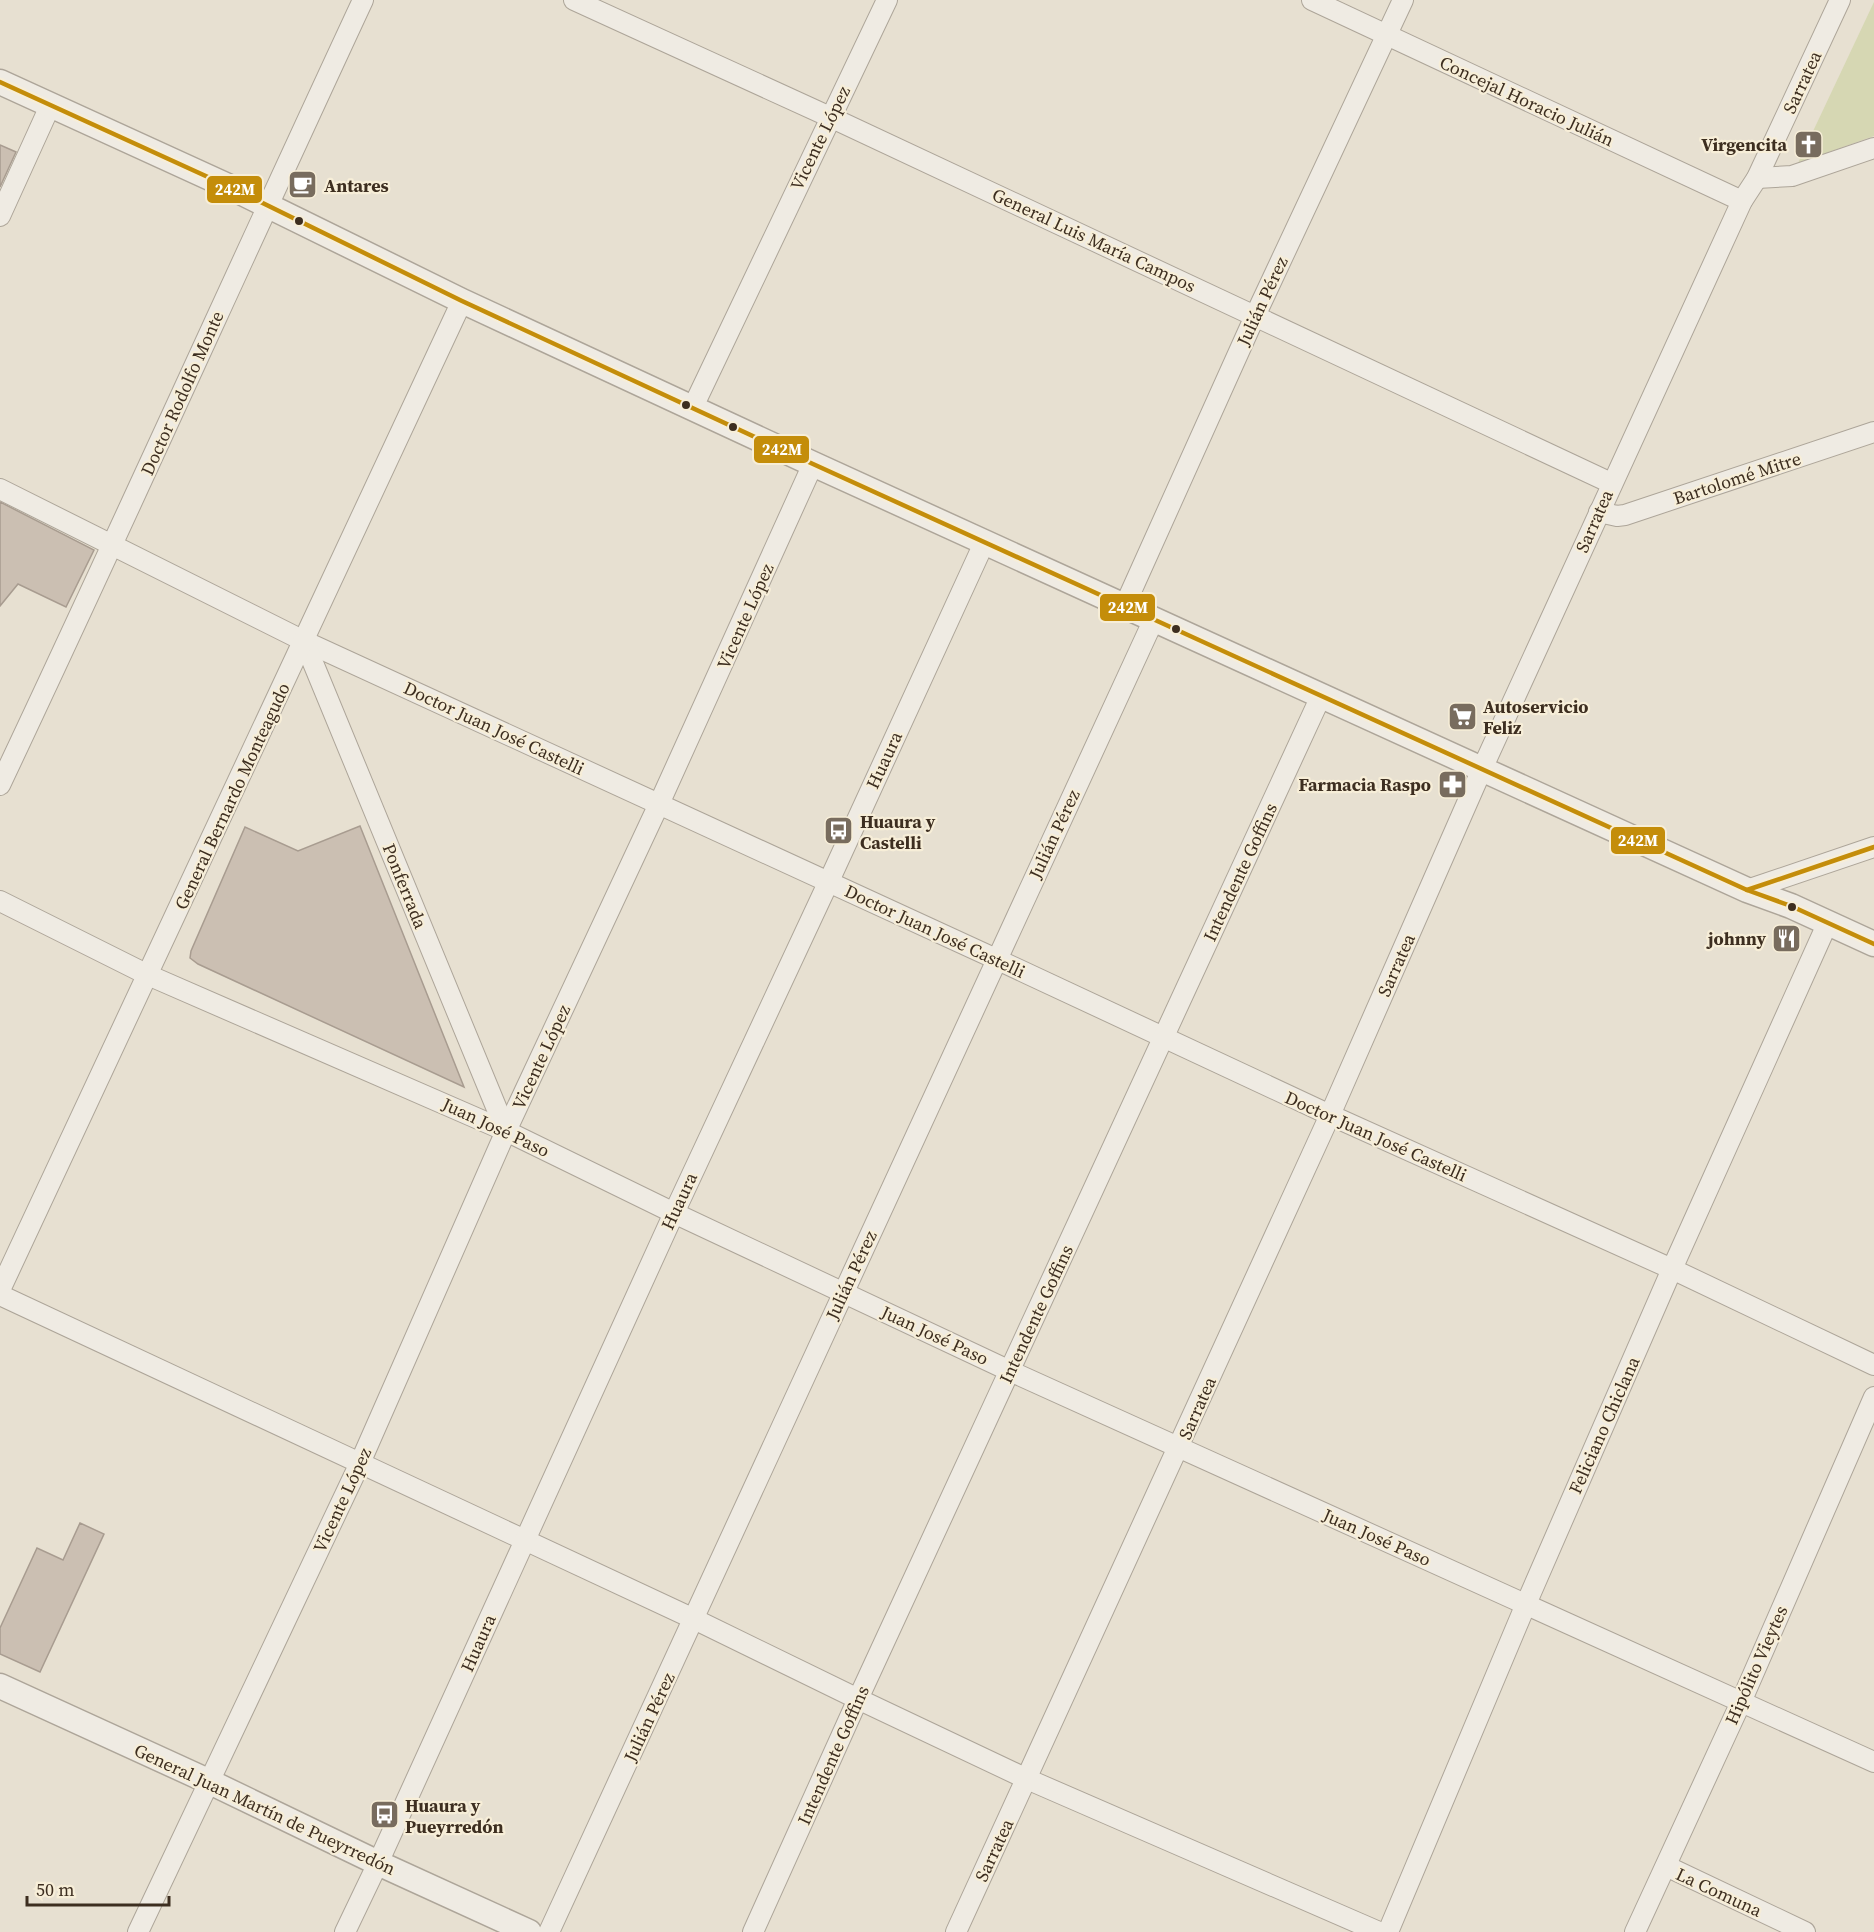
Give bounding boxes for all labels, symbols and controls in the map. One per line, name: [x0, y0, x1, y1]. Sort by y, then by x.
street label: Sarratea: [1777, 46, 1828, 117]
street label: Concejal Horacio Julián: [1436, 50, 1618, 152]
street label: Vicente López: [784, 82, 856, 194]
church icon: Virgencita: [1792, 128, 1824, 160]
place label: Virgencita: [1701, 132, 1787, 157]
cafe icon: Antares: [287, 169, 319, 201]
place label: Antares: [324, 173, 389, 198]
line badge: 242M: [206, 175, 263, 204]
text: 242M: [215, 178, 255, 200]
street label: General Luis María Campos: [988, 182, 1200, 298]
unlabelled marker: [293, 215, 305, 227]
street label: Julián Pérez: [1230, 252, 1294, 351]
street label: Doctor Rodolfo Monte: [134, 307, 230, 479]
unlabelled marker: [680, 399, 692, 411]
unlabelled marker: [727, 421, 739, 433]
line badge: 242M: [753, 435, 810, 464]
text: 242M: [762, 438, 802, 460]
street label: Bartolomé Mitre: [1670, 446, 1804, 510]
street label: Sarratea: [1569, 485, 1619, 556]
street label: Vicente López: [711, 559, 779, 673]
line badge: 242M: [1099, 593, 1156, 622]
text: 242M: [1108, 596, 1148, 618]
unlabelled marker: [1170, 623, 1182, 635]
street label: Doctor Juan José Castelli: [400, 675, 588, 781]
street label: General Bernardo Monteagudo: [168, 678, 296, 913]
place label: Autoservicio Feliz: [1483, 694, 1589, 740]
supermarket icon: Autoservicio Feliz: [1446, 700, 1478, 732]
street label: Huaura: [860, 727, 908, 793]
pharmacy icon: Farmacia Raspo: [1436, 768, 1468, 800]
place label: Farmacia Raspo: [1299, 772, 1431, 797]
street label: Julián Pérez: [1022, 785, 1086, 884]
street label: Intendente Goffins: [1197, 799, 1283, 945]
place label: Huaura y Castelli: [860, 809, 936, 855]
bus stop icon: Huaura y Castelli: [823, 815, 855, 847]
line badge: 242M: [1610, 826, 1666, 855]
text: 242M: [1618, 829, 1658, 851]
street label: Ponferrada: [377, 840, 434, 933]
street label: Doctor Juan José Castelli: [841, 878, 1029, 984]
unlabelled marker: [1786, 901, 1798, 913]
restaurant icon: johnny: [1771, 922, 1803, 954]
place label: johnny: [1706, 926, 1766, 951]
street label: Sarratea: [1371, 929, 1421, 1000]
street label: Vicente López: [506, 1000, 576, 1114]
street label: Doctor Juan José Castelli: [1281, 1085, 1471, 1187]
street label: Juan José Paso: [437, 1091, 554, 1163]
street label: Huaura: [655, 1168, 703, 1234]
street label: Julián Pérez: [819, 1226, 883, 1325]
street label: Intendente Goffins: [993, 1241, 1079, 1387]
street label: Juan José Paso: [876, 1299, 993, 1371]
street label: Feliciano Chiclana: [1562, 1352, 1646, 1498]
street label: Sarratea: [1172, 1372, 1222, 1443]
street label: Vicente López: [307, 1443, 377, 1557]
street label: Juan José Paso: [1318, 1502, 1435, 1572]
street label: Hipólito Vieytes: [1719, 1601, 1793, 1728]
street label: Huaura: [454, 1610, 502, 1676]
street label: Julián Pérez: [617, 1668, 681, 1767]
street label: Intendente Goffins: [791, 1681, 875, 1829]
street label: General Juan Martín de Pueyrredón: [130, 1737, 400, 1881]
place label: Huaura y Pueyrredón: [405, 1793, 504, 1839]
bus stop icon: Huaura y Pueyrredón: [368, 1799, 400, 1831]
street label: Sarratea: [969, 1814, 1020, 1885]
street label: La Comuna: [1672, 1861, 1767, 1923]
scale bar: [27, 1869, 170, 1907]
text: 50 m: [36, 1877, 74, 1902]

